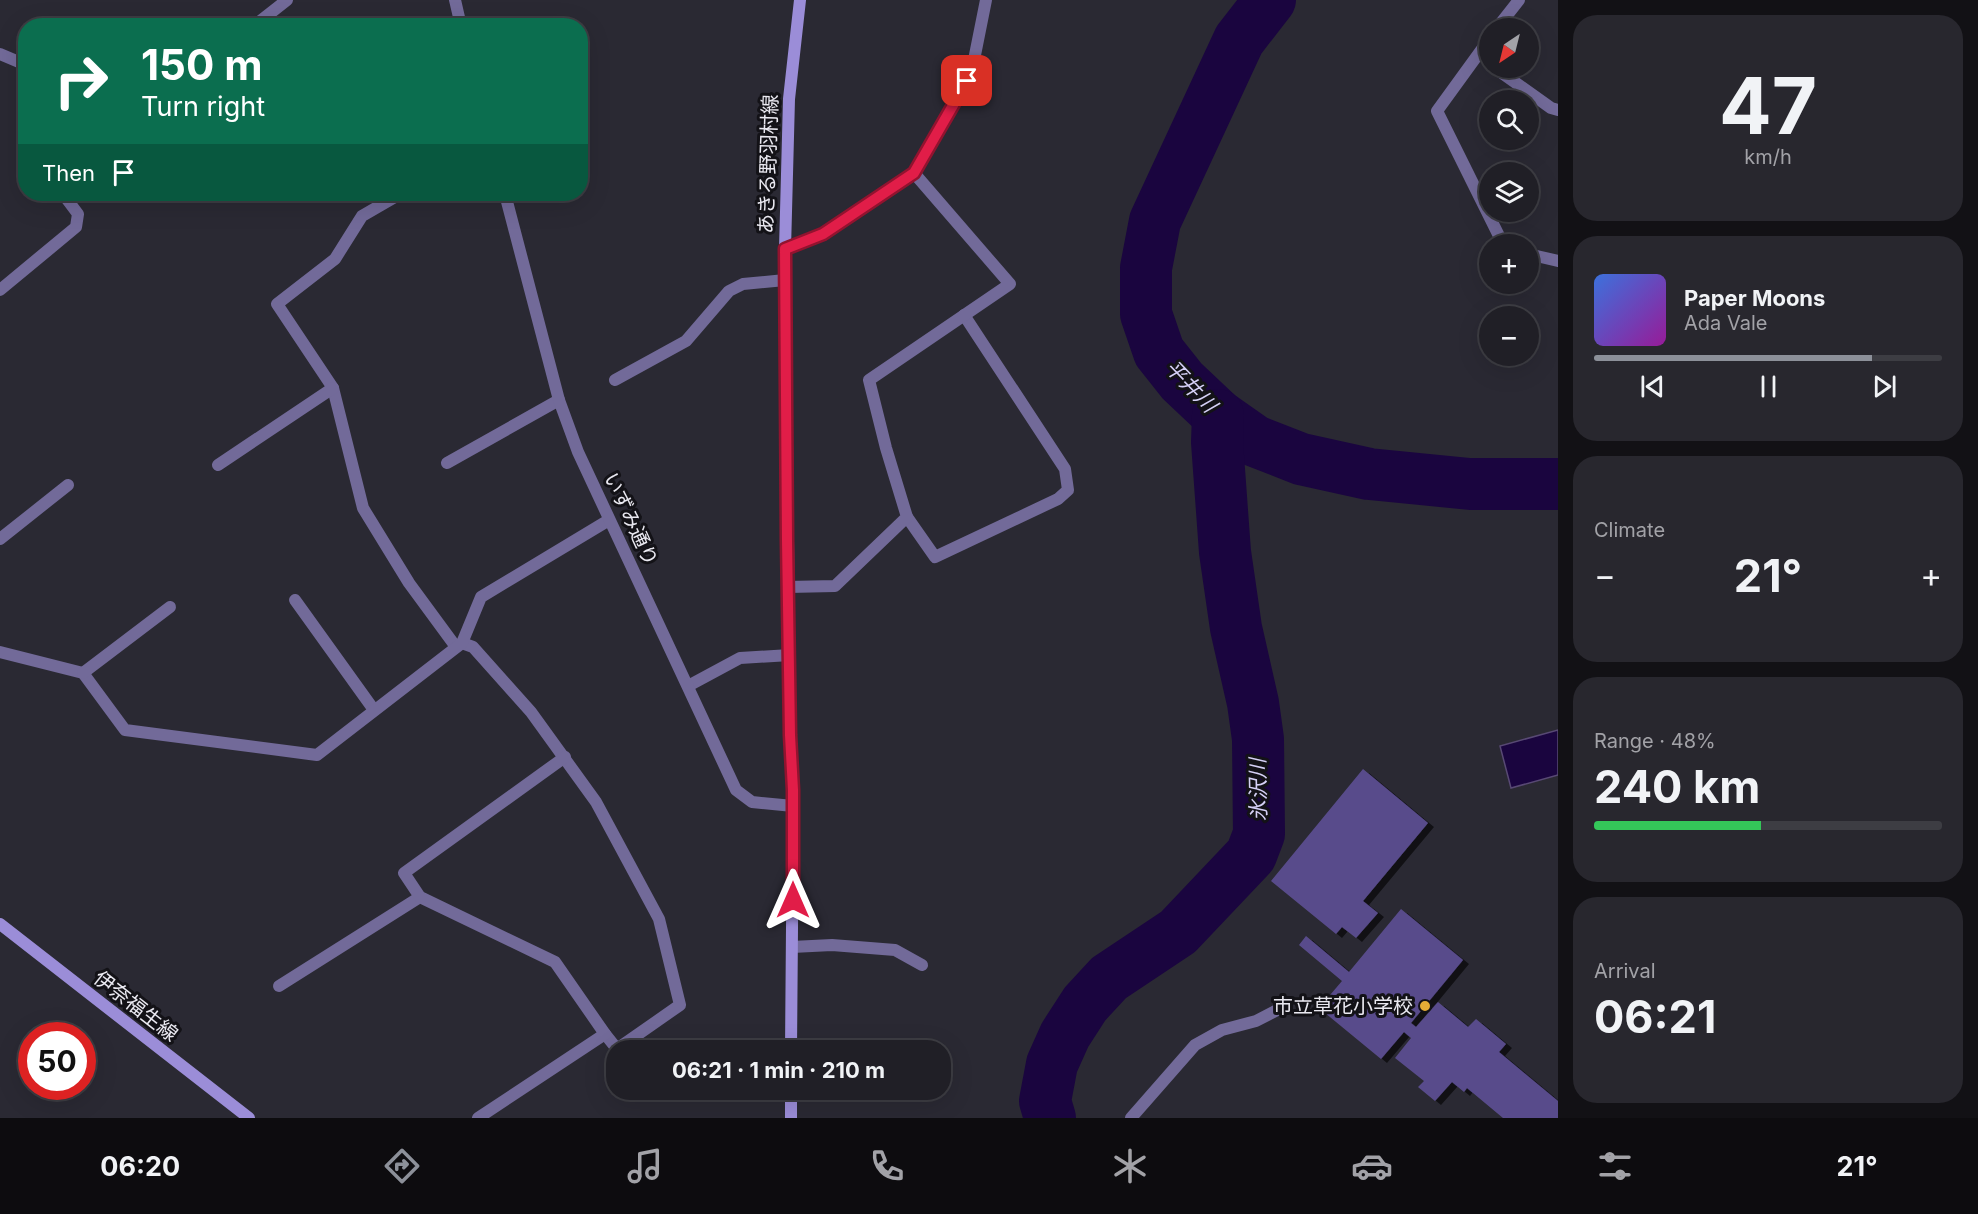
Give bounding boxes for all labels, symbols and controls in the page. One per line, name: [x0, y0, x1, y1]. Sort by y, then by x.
north arrow: [1479, 18, 1539, 78]
map controls: [1479, 18, 1539, 366]
text: 150 m: [141, 39, 263, 90]
icon: right: [42, 42, 120, 120]
pin: [941, 55, 992, 106]
text: 47: [1719, 58, 1817, 153]
icon: arrive: [950, 64, 983, 97]
text: Turn right: [141, 90, 265, 123]
button: search: [1479, 90, 1539, 150]
street label: あきる野羽村線: [754, 94, 782, 234]
text: km/h: [1744, 145, 1792, 169]
icon: arrive: [107, 156, 140, 189]
text: Then: [42, 160, 95, 186]
button: layers: [1479, 162, 1539, 222]
button: +: [1479, 234, 1539, 294]
text: Paper Moons: [1684, 285, 1825, 311]
button: −: [1479, 306, 1539, 366]
text: Ada Vale: [1684, 311, 1767, 335]
water label: 平井川: [1160, 355, 1223, 419]
icon: previous: [1636, 370, 1669, 403]
icon: pause: [1752, 370, 1785, 403]
icon: next: [1868, 370, 1901, 403]
street label: いずみ通り: [599, 469, 663, 569]
text: Climate: [1594, 518, 1665, 542]
text: 21°: [1734, 548, 1802, 603]
text: −: [1594, 555, 1616, 595]
text: +: [1920, 555, 1942, 595]
text: Range · 48%: [1594, 729, 1716, 753]
water label: 氷沢川: [1245, 756, 1271, 822]
text: 240 km: [1594, 759, 1760, 814]
position arrow: [761, 868, 825, 932]
text: Arrival: [1594, 959, 1656, 983]
street label: 伊奈福生線: [89, 966, 183, 1046]
text: 06:21: [1594, 989, 1716, 1044]
place label: 市立草花小学校: [1273, 994, 1413, 1018]
marker: 市立草花小学校: [1418, 999, 1432, 1013]
speed limit sign: 50: [18, 1022, 96, 1100]
text: 06:21 · 1 min · 210 m: [672, 1057, 885, 1083]
icon: directions: [381, 1145, 423, 1187]
icon: music: [624, 1145, 666, 1187]
icon: phone: [866, 1145, 908, 1187]
icon: climate: [1109, 1145, 1151, 1187]
icon: car: [1351, 1145, 1393, 1187]
icon: filters: [1594, 1145, 1636, 1187]
text: 06:20: [100, 1150, 180, 1183]
text: 21°: [1837, 1150, 1878, 1183]

